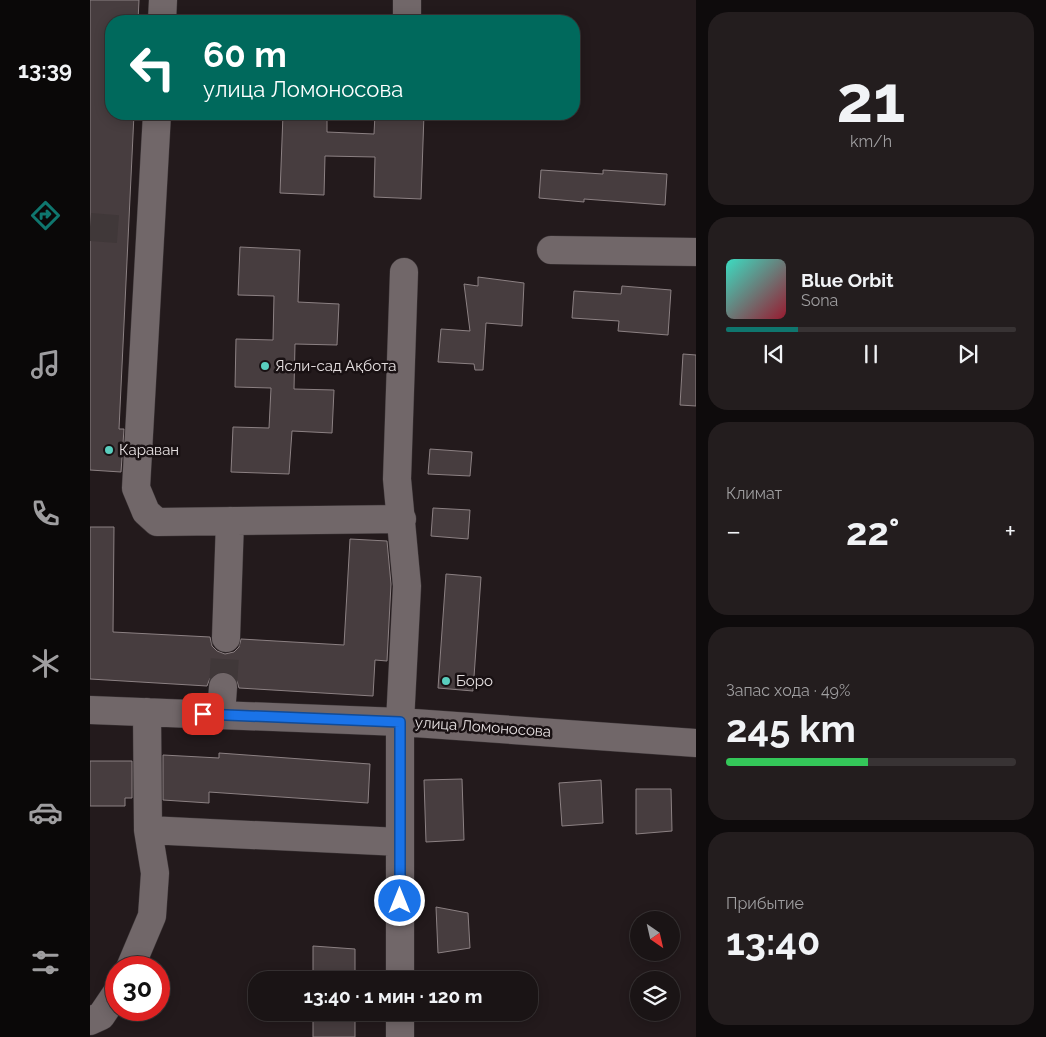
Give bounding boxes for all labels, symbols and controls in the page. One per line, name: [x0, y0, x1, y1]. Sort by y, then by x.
text: 60 m: [203, 34, 287, 75]
icon: left: [120, 35, 185, 100]
text: 13:39: [18, 57, 72, 83]
text: 21: [837, 61, 905, 137]
text: улица Ломоносова: [203, 76, 403, 102]
text: km/h: [850, 132, 892, 151]
icon: directions: [28, 198, 63, 233]
text: Blue Orbit: [801, 269, 893, 291]
text: Sona: [801, 291, 838, 310]
icon: previous: [760, 340, 788, 368]
icon: pause: [857, 340, 885, 368]
icon: next: [954, 340, 982, 368]
icon: music: [28, 347, 63, 382]
place label: Ясли-сад Ақбота: [275, 357, 396, 375]
marker: Ясли-сад Ақбота: [259, 360, 271, 372]
place label: Караван: [119, 441, 179, 459]
marker: Караван: [103, 444, 115, 456]
text: Климат: [726, 484, 782, 503]
icon: phone: [28, 496, 63, 531]
text: 22°: [846, 509, 899, 554]
text: −: [726, 515, 741, 548]
text: +: [1004, 515, 1016, 548]
icon: climate: [28, 646, 63, 681]
place label: Боро: [456, 672, 493, 690]
marker: Боро: [440, 675, 452, 687]
text: Запас хода · 49%: [726, 681, 850, 700]
pin: [182, 693, 224, 735]
icon: arrive: [189, 700, 217, 728]
text: 245 km: [726, 706, 856, 751]
street label: улица Ломоносова: [414, 713, 552, 741]
icon: car: [28, 795, 63, 830]
position arrow: [373, 874, 425, 926]
text: Прибытие: [726, 894, 804, 913]
north arrow: [630, 911, 680, 961]
map controls: [630, 911, 680, 1021]
text: 13:40: [726, 919, 820, 964]
icon: filters: [28, 945, 63, 980]
speed limit sign: 30: [105, 956, 170, 1021]
button: layers: [630, 971, 680, 1021]
text: 13:40 · 1 мин · 120 m: [304, 985, 482, 1007]

